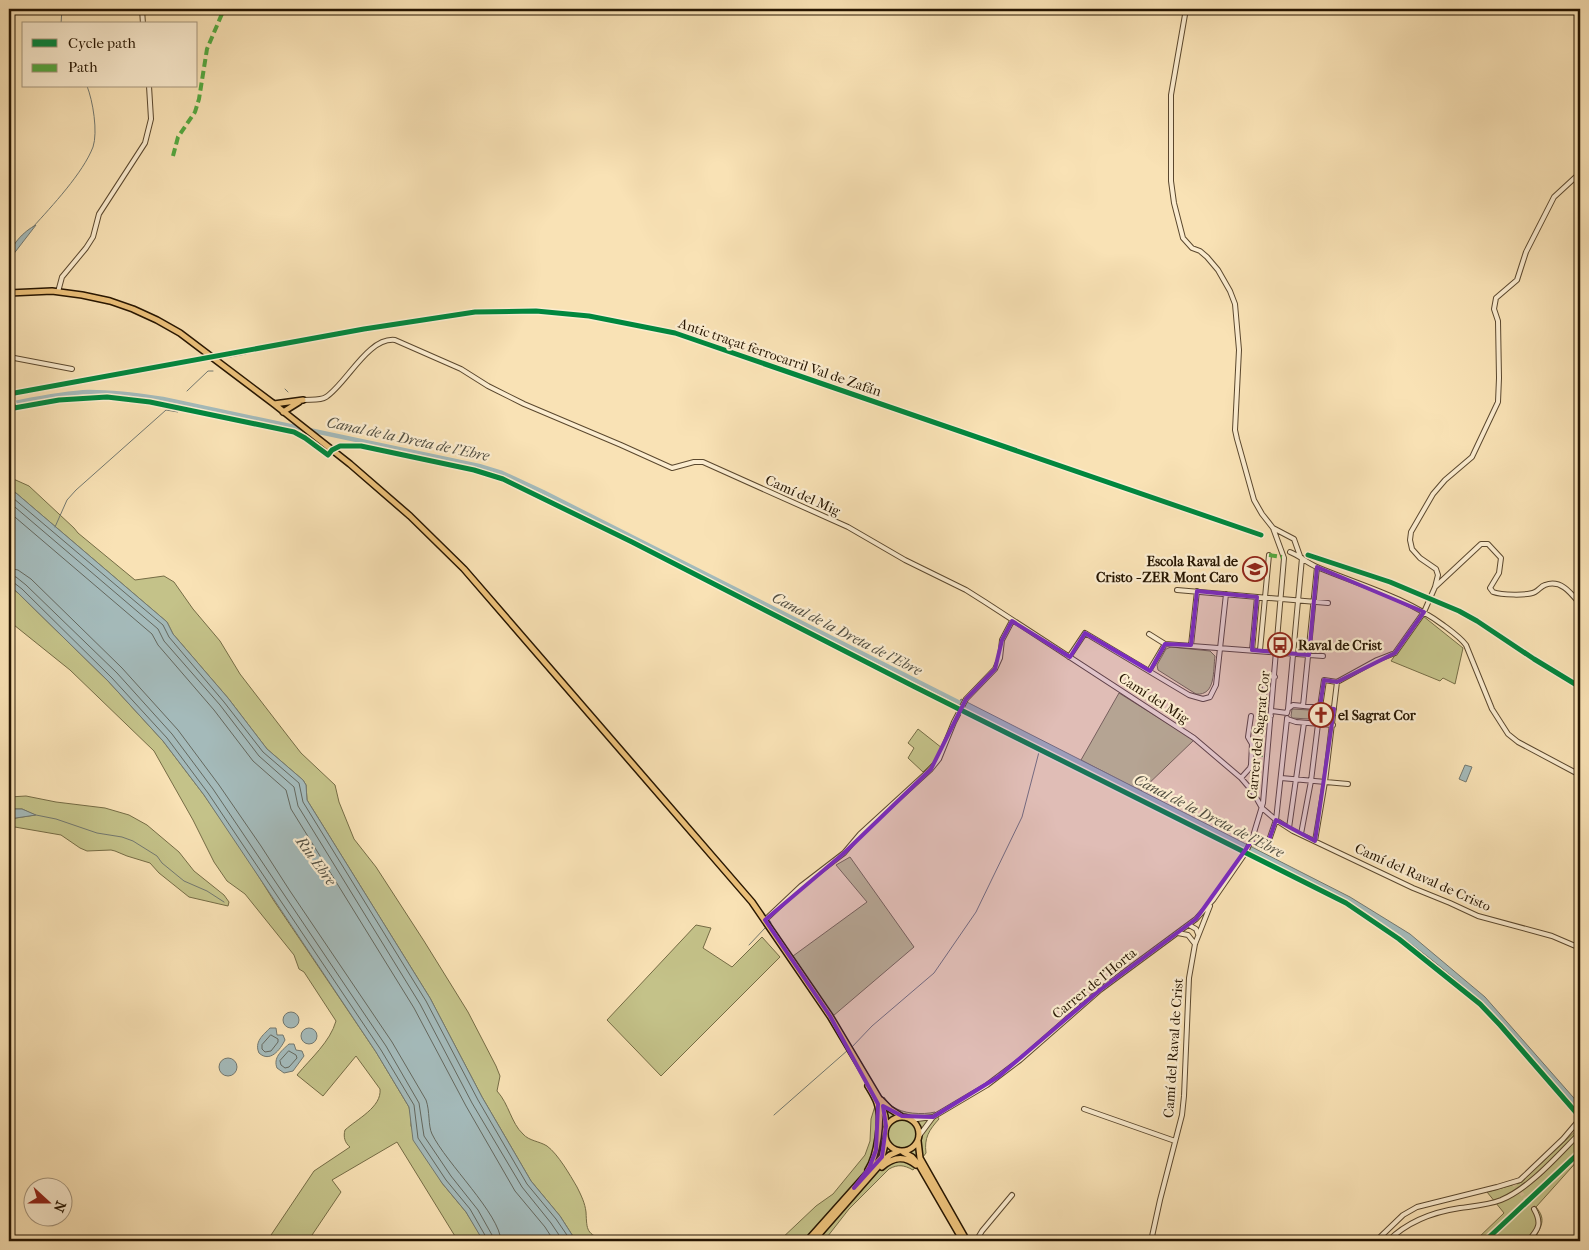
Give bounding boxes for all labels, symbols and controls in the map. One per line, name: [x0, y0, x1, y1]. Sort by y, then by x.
legend: [22, 22, 198, 88]
text: Cycle path: [68, 34, 136, 52]
text: Path: [68, 58, 98, 76]
street label: Antic traçat ferrocarril Val de Zafán: [675, 314, 884, 400]
water label: Canal de la Dreta de l'Ebre: [325, 413, 492, 465]
street label: Camí del Mig: [763, 471, 843, 520]
place label: Escola Raval de Cristo - ZER Mont Caro: [1096, 553, 1238, 586]
school or university icon: Escola Raval de Cristo - ZER Mont Caro: [1242, 556, 1268, 582]
water label: Canal de la Dreta de l'Ebre: [769, 588, 926, 680]
bus stop icon: Raval de Crist: [1267, 632, 1293, 658]
place label: Raval de Crist: [1298, 637, 1383, 654]
street label: Camí del Mig: [1115, 669, 1193, 728]
street label: Carrer del Sagrat Cor: [1243, 670, 1274, 800]
church icon: el Sagrat Cor: [1308, 702, 1334, 728]
place label: el Sagrat Cor: [1338, 707, 1417, 724]
water label: Canal de la Dreta de l'Ebre: [1131, 770, 1288, 862]
water label: Riu Ebre: [292, 832, 340, 890]
street label: Camí del Raval de Cristo: [1352, 840, 1493, 915]
street label: Carrer de l'Horta: [1049, 944, 1140, 1023]
street label: Camí del Raval de Crist: [1160, 978, 1187, 1118]
north arrow: [22, 1178, 72, 1228]
text: N: [50, 1198, 70, 1215]

